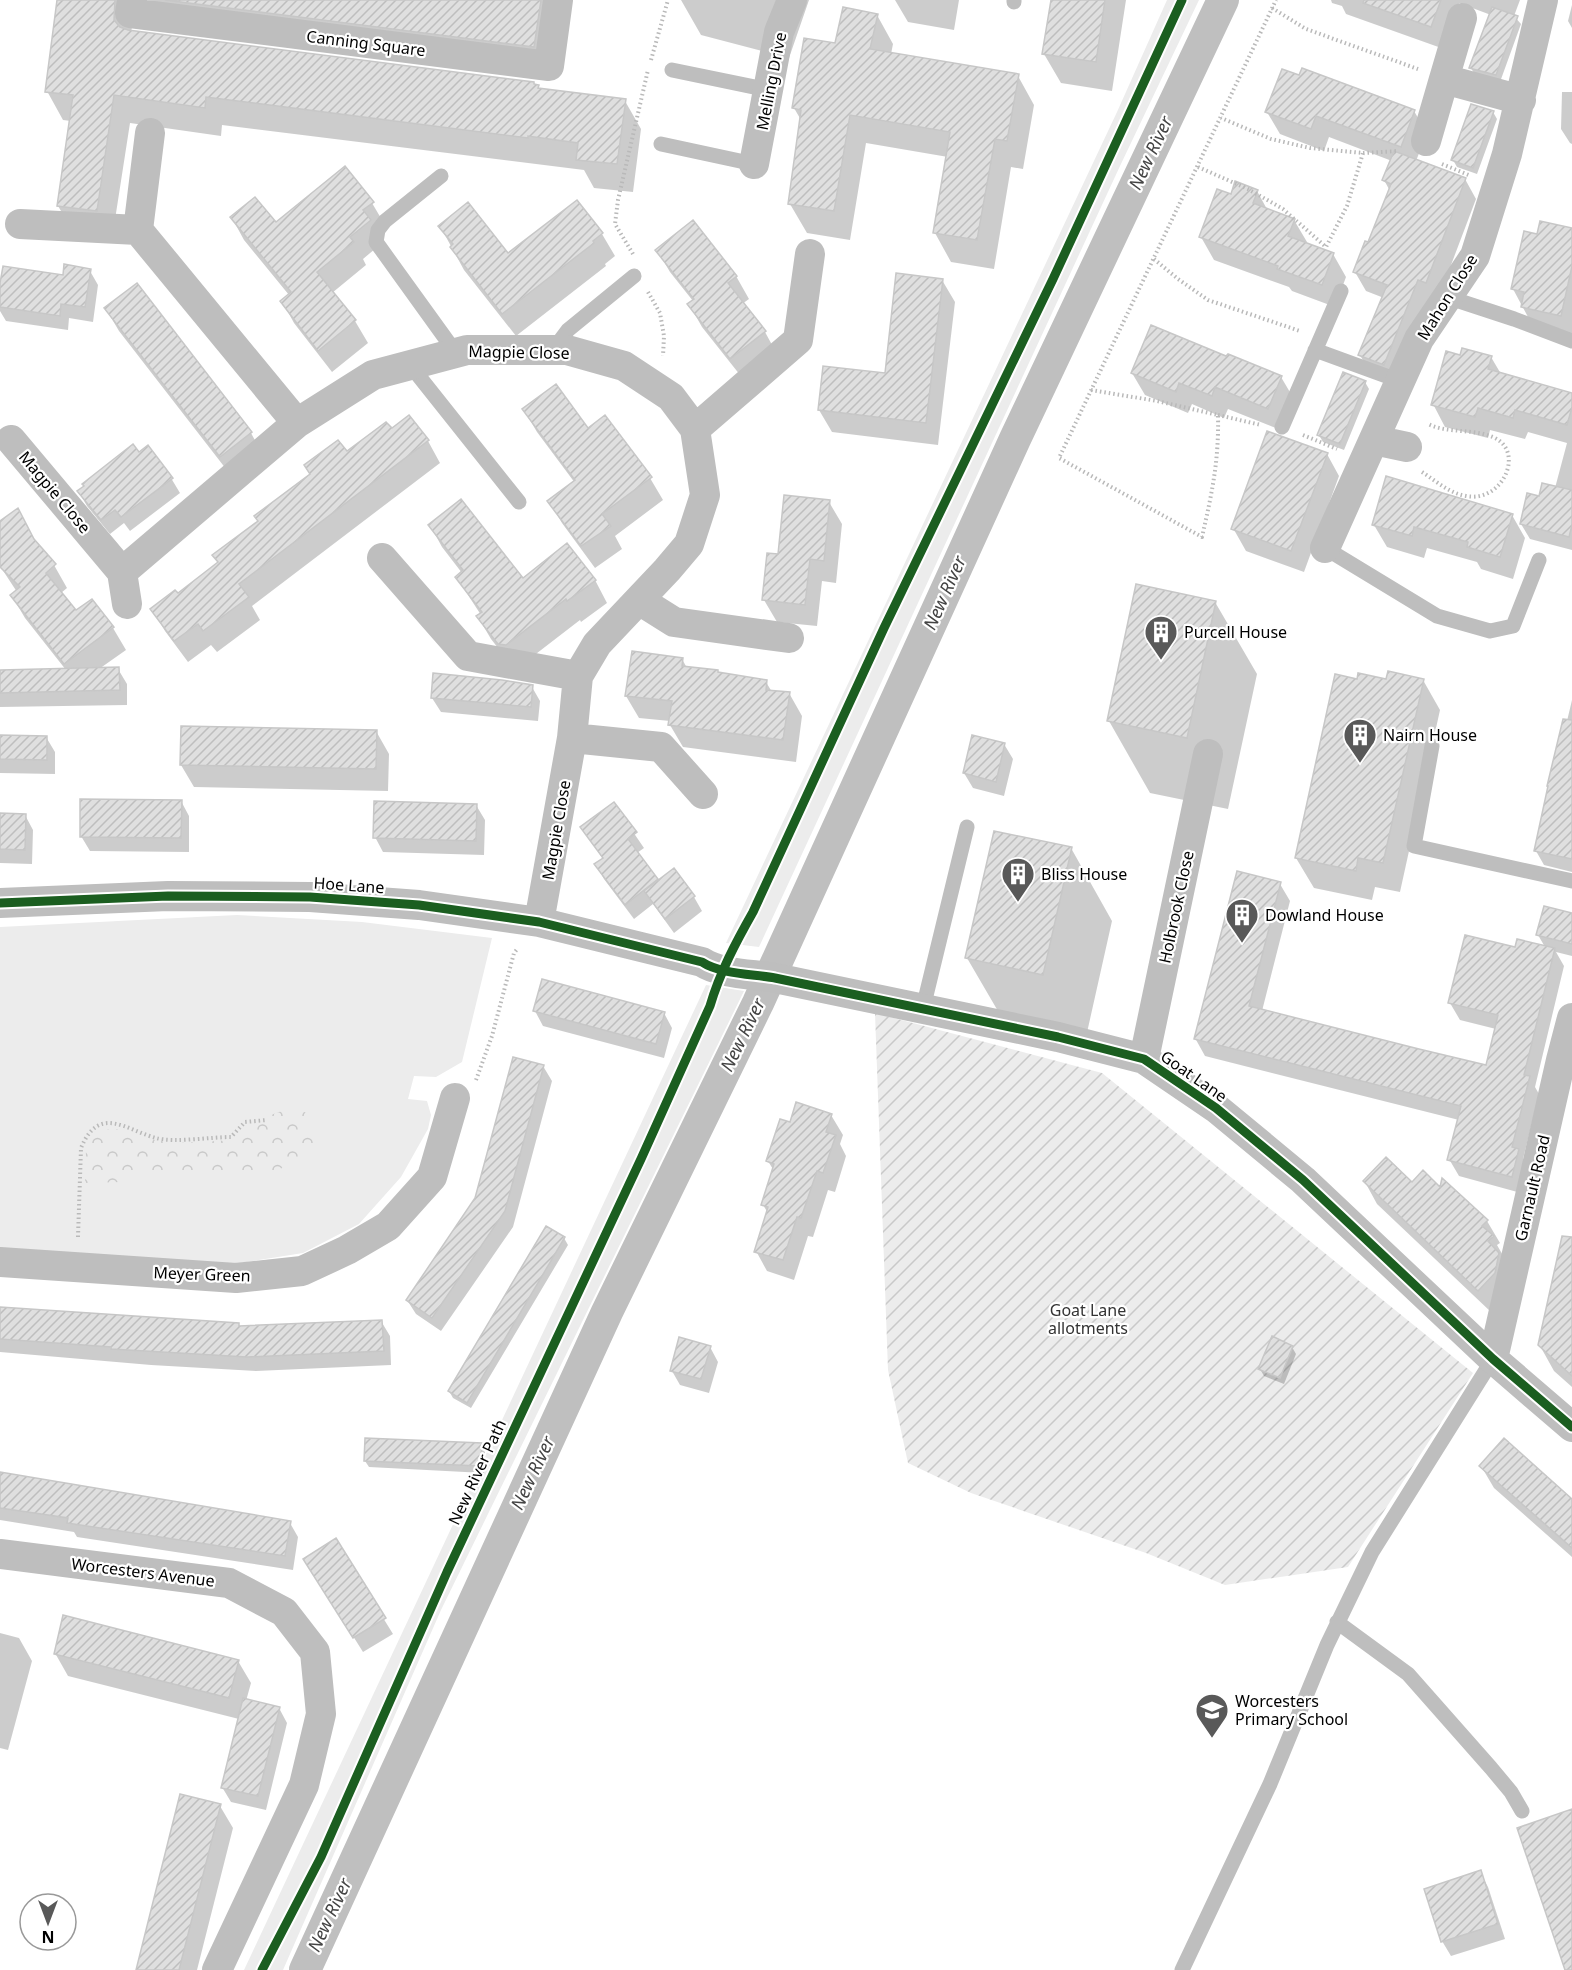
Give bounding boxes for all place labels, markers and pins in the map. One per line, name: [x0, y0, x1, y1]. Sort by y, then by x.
building icon: Purcell House: [1143, 614, 1179, 661]
place label: Purcell House: [1184, 621, 1287, 643]
building icon: Nairn House: [1342, 717, 1378, 764]
place label: Nairn House: [1383, 724, 1477, 746]
building icon: Bliss House: [1000, 856, 1036, 903]
place label: Bliss House: [1041, 863, 1127, 885]
building icon: Dowland House: [1224, 897, 1260, 944]
place label: Dowland House: [1265, 904, 1384, 926]
place label: Worcesters Primary School: [1235, 1690, 1348, 1730]
school or university icon: Worcesters Primary School: [1194, 1692, 1230, 1739]

